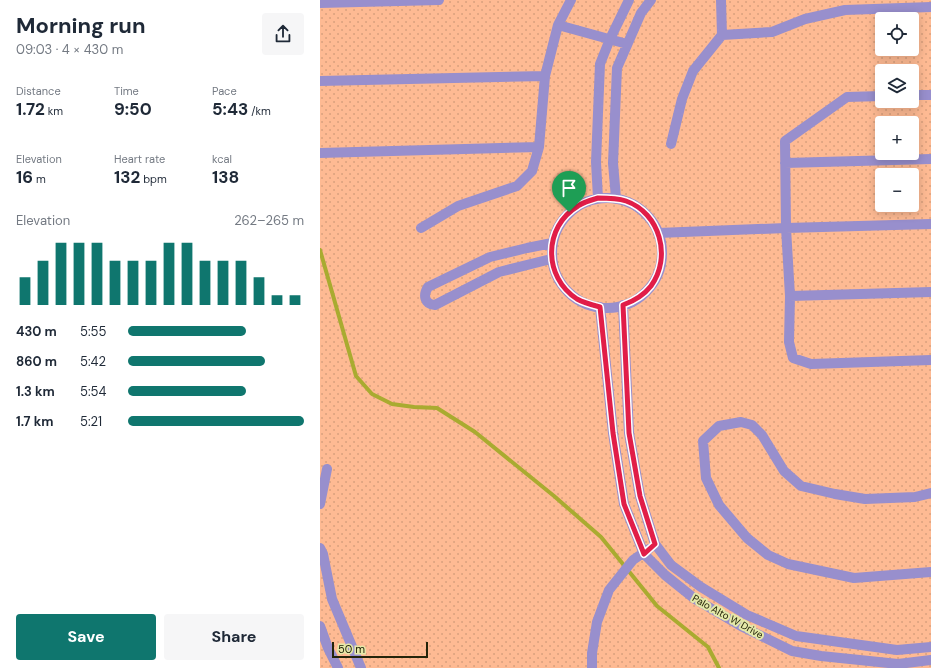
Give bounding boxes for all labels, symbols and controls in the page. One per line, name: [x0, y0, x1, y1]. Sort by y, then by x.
text: Morning run: [16, 11, 146, 40]
map controls: [875, 12, 919, 212]
button: locate: [875, 12, 919, 56]
button: share: [262, 13, 304, 55]
text: 09:03 · 4 × 430 m: [16, 41, 123, 58]
button: layers: [875, 64, 919, 108]
text: Distance: [16, 84, 61, 98]
text: Time: [114, 84, 139, 98]
text: Pace: [212, 84, 237, 98]
text: 1.72: [16, 98, 45, 120]
text: 9:50: [114, 98, 152, 120]
text: 5:43: [212, 98, 248, 120]
text: km: [45, 104, 63, 118]
text: /km: [248, 104, 271, 118]
button: +: [875, 116, 919, 160]
text: Elevation: [16, 152, 62, 166]
text: Heart rate: [114, 152, 165, 166]
text: kcal: [212, 152, 232, 166]
text: 16: [16, 166, 33, 188]
text: 132: [114, 166, 140, 188]
text: 138: [212, 166, 239, 188]
button: −: [875, 168, 919, 212]
pin: [552, 171, 586, 212]
text: m: [33, 172, 46, 186]
text: bpm: [140, 172, 167, 186]
icon: arrive: [558, 177, 580, 199]
text: Elevation: [16, 212, 70, 229]
text: 262–265 m: [234, 212, 304, 229]
text: 430 m: [16, 323, 57, 340]
text: 5:55: [80, 323, 106, 340]
text: 860 m: [16, 353, 57, 370]
text: 5:42: [80, 353, 106, 370]
text: 1.3 km: [16, 383, 55, 400]
text: 5:54: [80, 383, 106, 400]
text: 1.7 km: [16, 413, 53, 430]
text: 5:21: [80, 413, 102, 430]
street label: Palo Alto W Drive: [690, 592, 766, 641]
button: Save: [16, 614, 156, 660]
button: Share: [164, 614, 304, 660]
scale bar: [332, 640, 428, 659]
text: 50 m: [338, 642, 365, 656]

